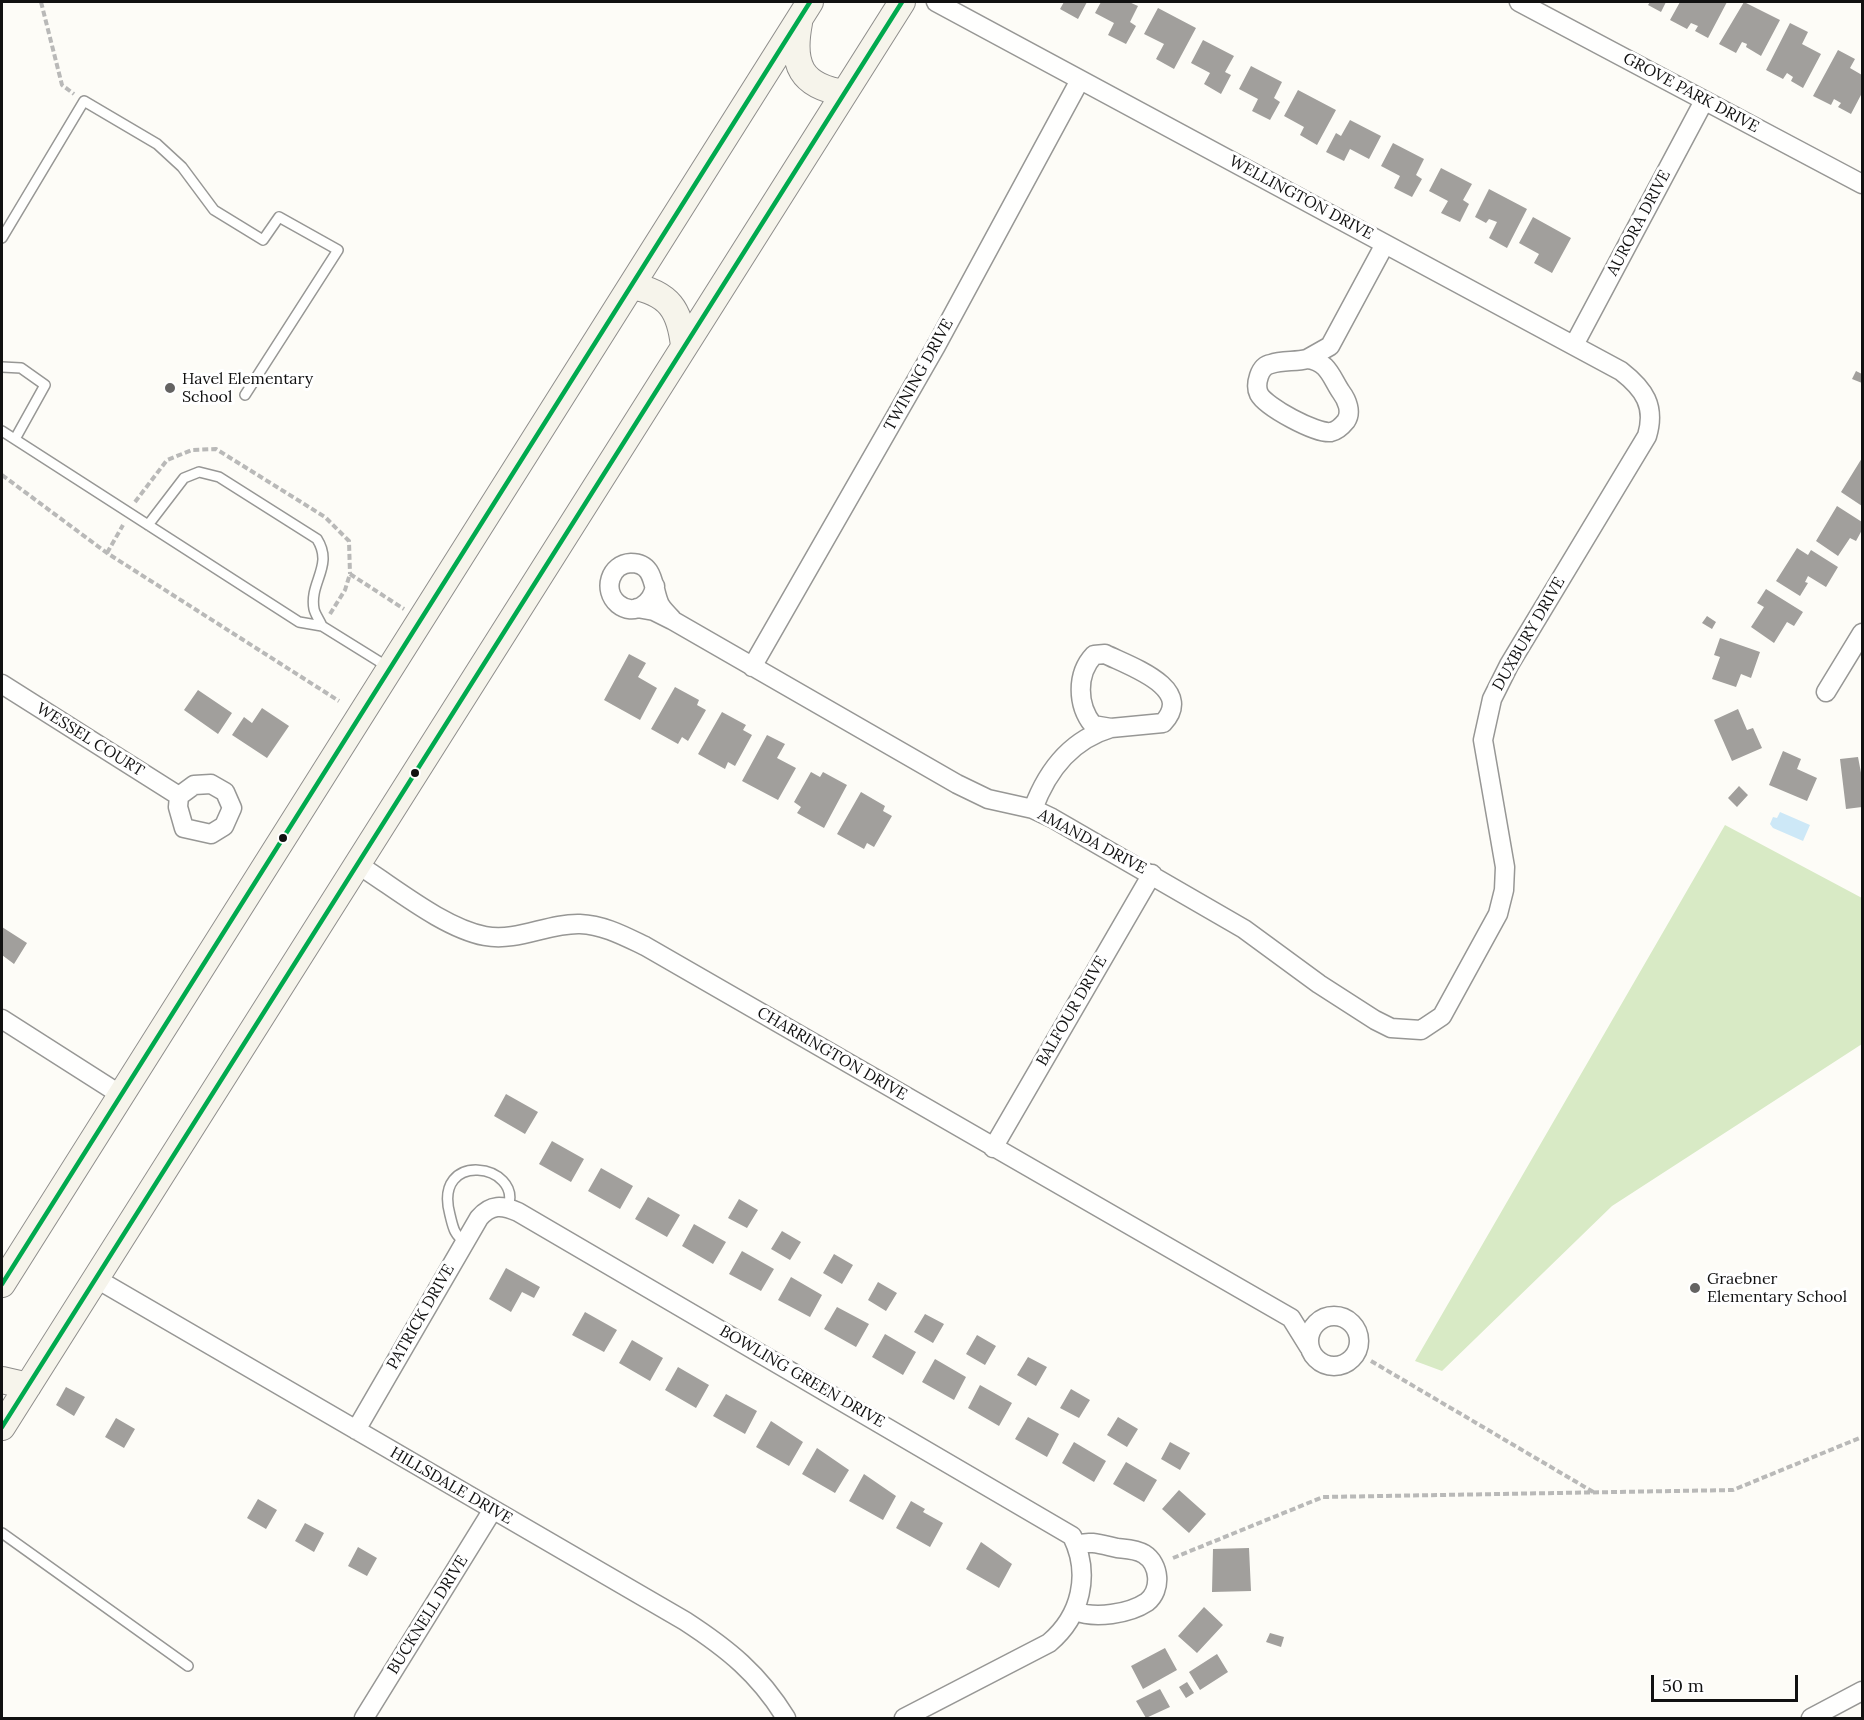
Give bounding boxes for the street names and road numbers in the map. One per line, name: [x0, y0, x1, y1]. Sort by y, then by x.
street label: GROVE PARK DRIVE: [1620, 49, 1762, 137]
street label: WELLINGTON DRIVE: [1226, 152, 1376, 244]
street label: AURORA DRIVE: [1603, 167, 1675, 279]
street label: TWINING DRIVE: [880, 316, 958, 434]
street label: DUXBURY DRIVE: [1489, 574, 1569, 694]
street label: WESSEL COURT: [33, 699, 147, 781]
street label: AMANDA DRIVE: [1034, 805, 1150, 879]
street label: BALFOUR DRIVE: [1033, 953, 1111, 1069]
street label: CHARRINGTON DRIVE: [754, 1003, 910, 1105]
street label: PATRICK DRIVE: [383, 1261, 459, 1373]
street label: BOWLING GREEN DRIVE: [716, 1322, 888, 1432]
street label: HILLSDALE DRIVE: [386, 1443, 516, 1529]
street label: BUCKNELL DRIVE: [384, 1552, 472, 1678]

